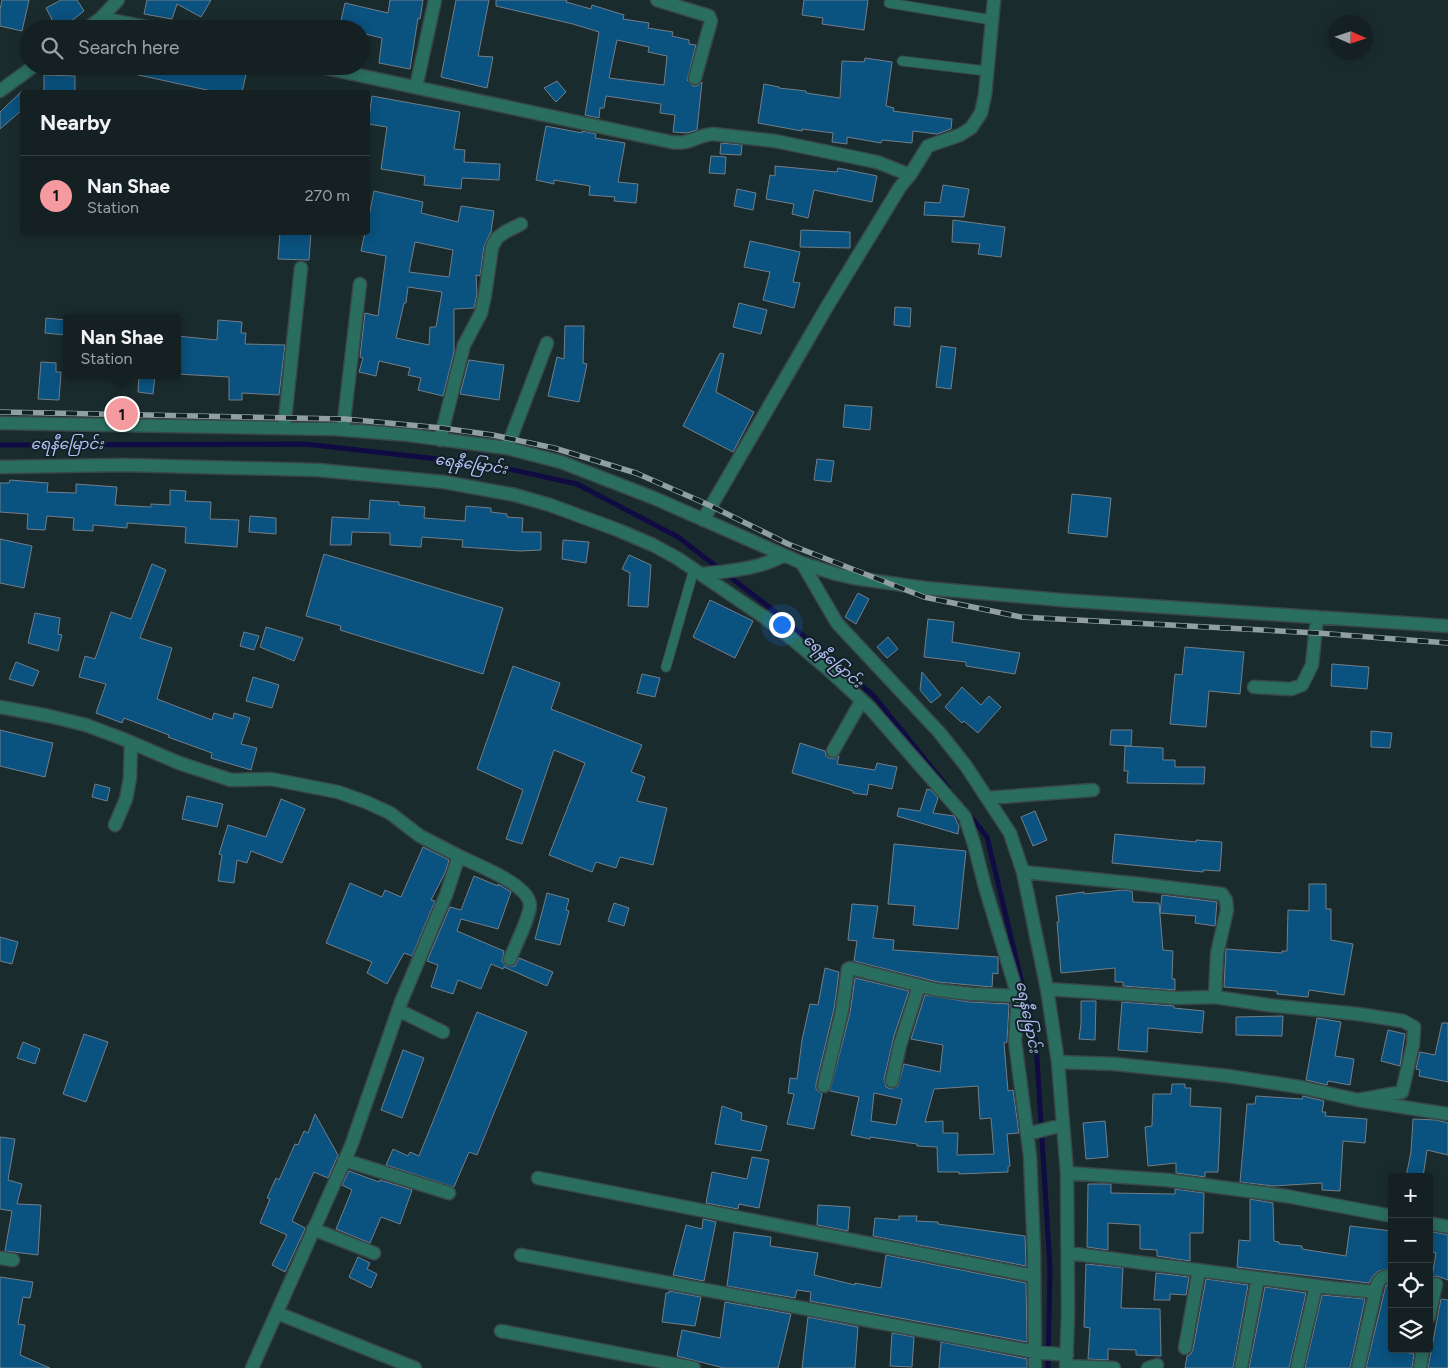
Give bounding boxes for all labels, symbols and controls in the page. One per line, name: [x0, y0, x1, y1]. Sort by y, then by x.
north arrow: [1328, 15, 1373, 60]
search box: [20, 20, 370, 75]
icon: search: [38, 34, 66, 62]
text: Search here: [78, 36, 180, 59]
text: Nearby: [40, 110, 111, 135]
text: Nan Shae: [87, 175, 170, 198]
text: 1: [53, 186, 59, 205]
text: 270 m: [305, 186, 350, 205]
text: Station: [87, 198, 139, 217]
popup: [63, 314, 181, 379]
text: Nan Shae: [80, 326, 164, 349]
text: Station: [80, 349, 132, 368]
pin: 1: [106, 395, 138, 433]
water label: ရေနီမြောင်း: [31, 433, 104, 456]
water label: ရေနီမြောင်း: [433, 448, 509, 481]
your location: [769, 612, 795, 638]
water label: ရေနီမြောင်း: [798, 629, 868, 694]
water label: ရေနီမြောင်း: [1009, 979, 1046, 1056]
map controls: [1388, 1173, 1433, 1353]
button: +: [1388, 1173, 1433, 1218]
button: −: [1388, 1218, 1433, 1263]
button: locate: [1388, 1263, 1433, 1308]
button: layers: [1388, 1308, 1433, 1353]

